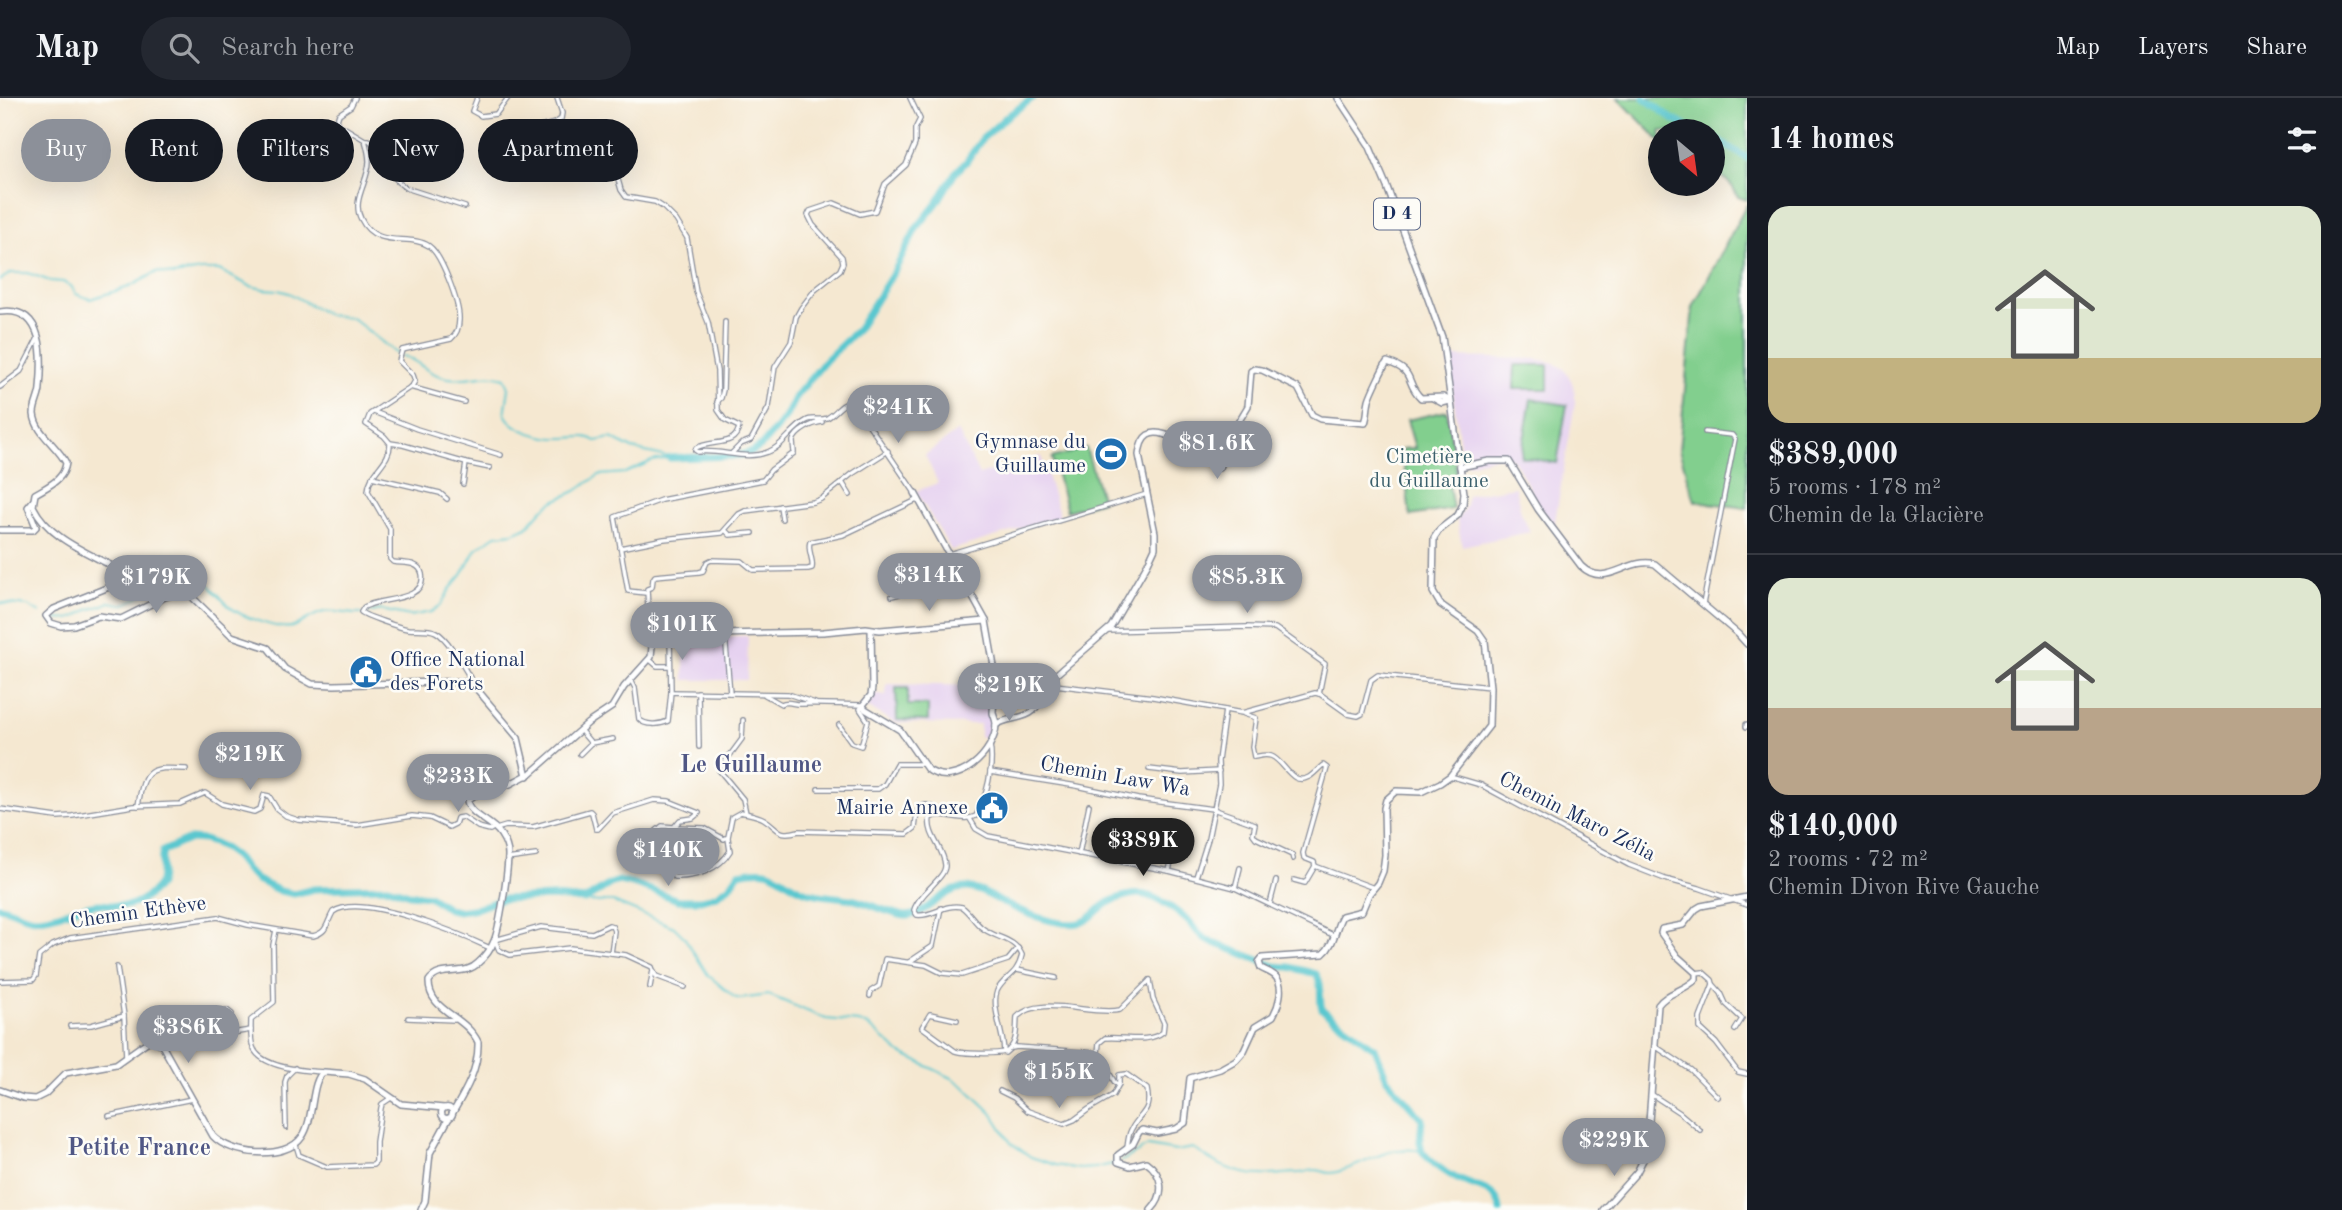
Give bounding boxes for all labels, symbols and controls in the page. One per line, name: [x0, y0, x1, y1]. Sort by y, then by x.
search box: [141, 17, 631, 80]
icon: search: [165, 29, 203, 67]
text: Map: [35, 32, 99, 65]
text: Search here: [221, 35, 354, 61]
text: Map: [2056, 36, 2100, 60]
text: Layers: [2138, 36, 2208, 60]
text: Share: [2246, 36, 2307, 60]
chip: Buy: [21, 119, 111, 182]
chip: Rent: [125, 119, 223, 182]
chip: Filters: [237, 119, 354, 182]
chip: New: [368, 119, 464, 182]
chip: Apartment: [478, 119, 638, 182]
north arrow: [1648, 119, 1726, 196]
map controls: [1648, 119, 1725, 196]
icon: filters: [2283, 121, 2321, 159]
text: 14 homes: [1768, 125, 1894, 155]
road number: D 4: [1374, 198, 1420, 230]
icon: home: [1982, 251, 2108, 377]
pin: $241K: [849, 386, 947, 445]
text: $241K: [862, 396, 934, 419]
pin: $81.6K: [1160, 422, 1274, 481]
place label: Gymnase du Guillaume: [975, 432, 1086, 477]
text: $81.6K: [1178, 432, 1256, 455]
sports icon: Gymnase du Guillaume: [1092, 435, 1130, 473]
text: $389,000: [1768, 440, 1898, 470]
park label: Cimetière du Guillaume: [1369, 447, 1489, 492]
text: 5 rooms · 178 m²: [1768, 476, 1941, 499]
text: Chemin de la Glacière: [1768, 504, 1984, 527]
pin: $314K: [880, 554, 978, 613]
pin: $179K: [107, 556, 205, 615]
pin: $85.3K: [1190, 556, 1304, 615]
text: $314K: [893, 564, 965, 587]
text: $179K: [120, 566, 192, 589]
text: $85.3K: [1208, 566, 1286, 589]
pin: $101K: [633, 602, 731, 662]
text: $101K: [646, 613, 718, 636]
icon: home: [1982, 623, 2108, 749]
place label: Office National des Forets: [390, 650, 525, 695]
public building icon: Office National des Forets: [347, 653, 385, 691]
pin: $219K: [960, 664, 1058, 723]
text: $219K: [973, 674, 1045, 697]
pin: $219K: [201, 732, 299, 792]
text: $219K: [214, 743, 286, 766]
street label: Chemin Law Wa: [1038, 753, 1192, 801]
pin: $233K: [409, 754, 507, 814]
district label: Le Guillaume: [680, 754, 822, 778]
text: $233K: [422, 765, 494, 788]
street label: Chemin Maro Zélia: [1495, 768, 1659, 866]
public building icon: Mairie Annexe: [973, 789, 1011, 827]
place label: Mairie Annexe: [836, 798, 968, 819]
text: $140,000: [1768, 812, 1898, 842]
pin: $389K: [1094, 818, 1192, 878]
pin: $140K: [619, 828, 717, 888]
text: $389K: [1107, 829, 1179, 852]
text: $140K: [632, 839, 704, 862]
text: 2 rooms · 72 m²: [1768, 848, 1928, 871]
text: Chemin Divon Rive Gauche: [1768, 876, 2039, 899]
street label: Chemin Ethève: [68, 893, 208, 933]
pin: $386K: [139, 1006, 237, 1065]
text: $386K: [152, 1016, 224, 1039]
pin: $155K: [1010, 1051, 1108, 1110]
text: $155K: [1023, 1061, 1095, 1084]
pin: $229K: [1565, 1118, 1663, 1178]
text: $229K: [1578, 1129, 1650, 1152]
district label: Petite France: [67, 1137, 211, 1161]

